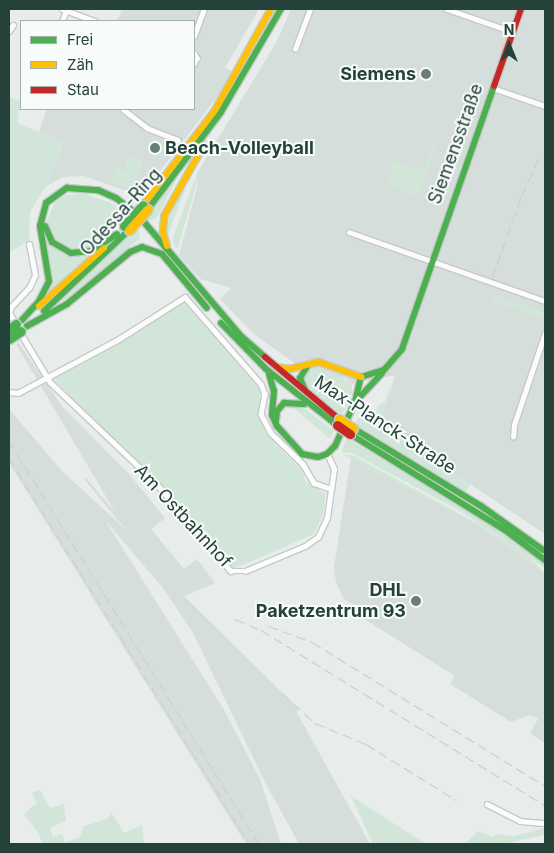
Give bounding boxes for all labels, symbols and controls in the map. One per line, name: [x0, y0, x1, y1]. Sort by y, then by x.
legend: [20, 20, 195, 110]
north arrow: [484, 20, 534, 70]
text: N: [504, 21, 514, 38]
text: Frei: [67, 30, 93, 49]
text: Zäh: [67, 55, 94, 74]
place label: Siemens: [340, 63, 416, 85]
marker: Siemens: [420, 68, 432, 80]
text: Stau: [67, 80, 99, 99]
street label: Siemensstraße: [424, 81, 488, 207]
place label: Beach-Volleyball: [165, 137, 314, 159]
marker: Beach-Volleyball: [149, 142, 161, 154]
street label: Odessa-Ring: [76, 164, 166, 260]
street label: Max-Planck-Straße: [310, 371, 460, 479]
street label: Am Ostbahnhof: [130, 460, 236, 572]
place label: DHL Paketzentrum 93: [256, 580, 406, 622]
marker: DHL Paketzentrum 93: [410, 595, 422, 607]

